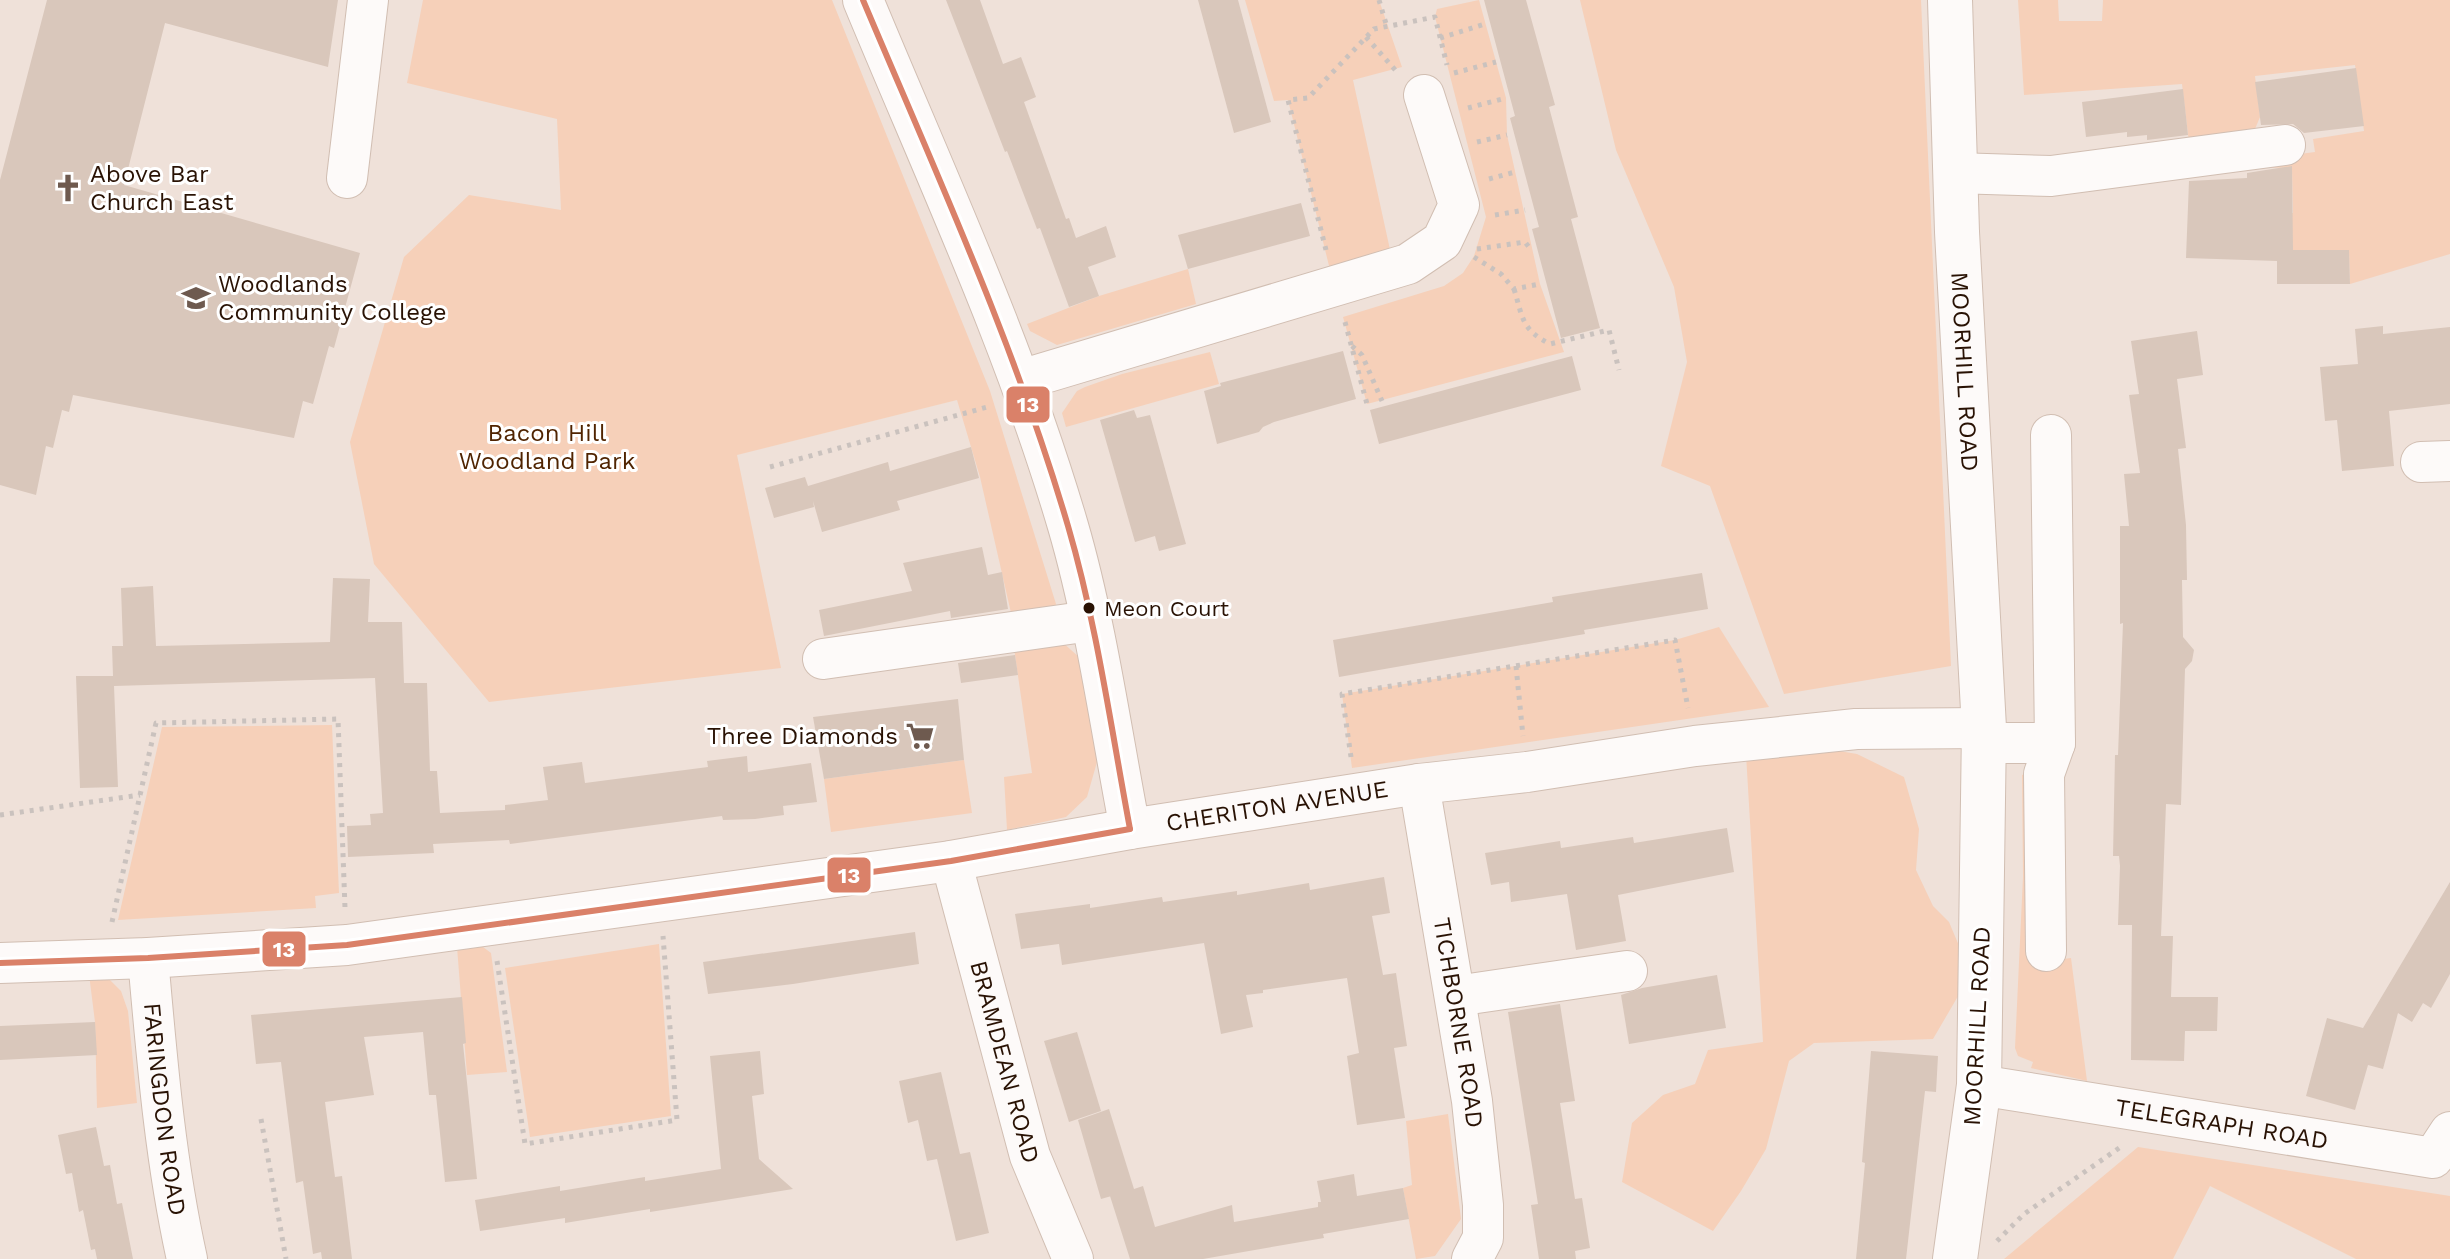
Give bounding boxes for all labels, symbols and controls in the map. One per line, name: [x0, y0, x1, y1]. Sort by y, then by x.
place label: Above Bar Church East: [90, 160, 234, 216]
church icon: Above Bar Church East: [53, 173, 83, 203]
place label: Woodlands Community College: [218, 270, 447, 326]
street label: MOORHILL ROAD: [1945, 271, 1984, 472]
school or university icon: Woodlands Community College: [181, 283, 211, 313]
line badge: 13: [1005, 385, 1051, 424]
text: 13: [1017, 392, 1039, 417]
park label: Bacon Hill Woodland Park: [459, 419, 636, 475]
place label: Meon Court: [1104, 596, 1229, 621]
marker: Meon Court: [1081, 600, 1097, 616]
supermarket icon: Three Diamonds: [905, 721, 935, 751]
place label: Three Diamonds: [707, 722, 898, 750]
street label: CHERITON AVENUE: [1164, 775, 1390, 837]
line badge: 13: [826, 856, 872, 894]
text: 13: [838, 863, 860, 888]
street label: TICHBORNE ROAD: [1428, 915, 1489, 1129]
street label: MOORHILL ROAD: [1958, 926, 1996, 1126]
line badge: 13: [261, 930, 307, 968]
text: 13: [273, 937, 295, 962]
street label: BRAMDEAN ROAD: [964, 957, 1045, 1166]
street label: FARINGDON ROAD: [138, 1001, 192, 1218]
street label: TELEGRAPH ROAD: [2113, 1093, 2330, 1155]

